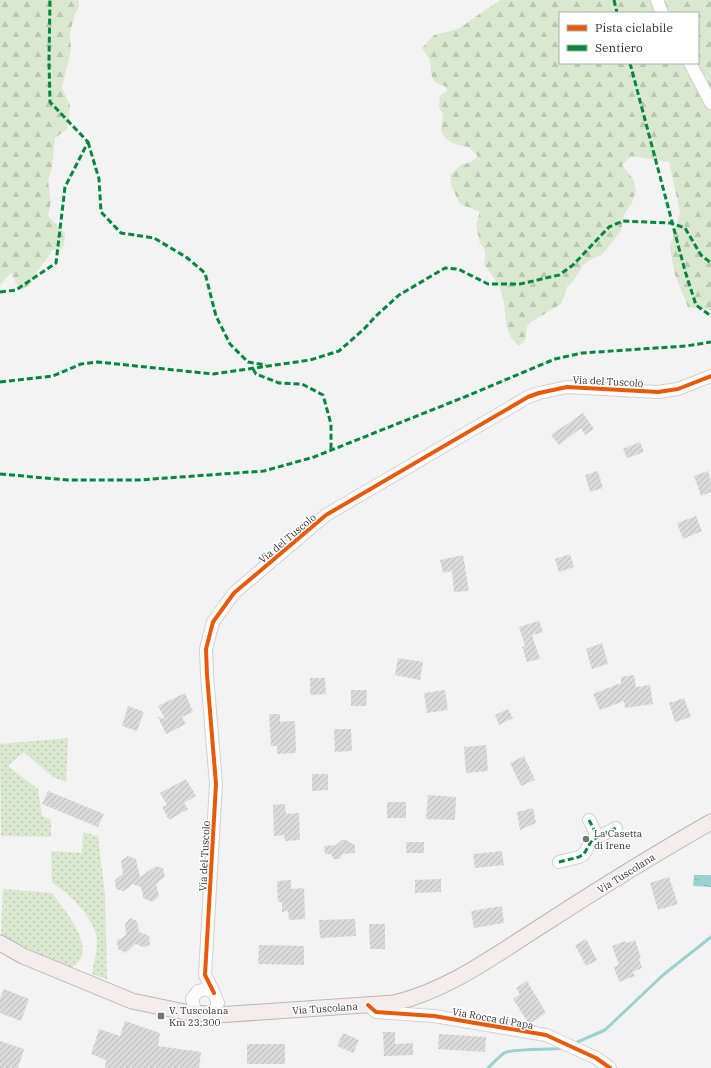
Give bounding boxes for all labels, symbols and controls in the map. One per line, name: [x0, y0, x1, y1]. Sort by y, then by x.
legend: [559, 12, 699, 64]
text: Pista ciclabile: [595, 20, 673, 35]
text: Sentiero: [595, 40, 643, 55]
street label: Via del Tuscolo: [572, 373, 644, 390]
street label: Via del Tuscolo: [256, 510, 319, 566]
street label: Via del Tuscolo: [196, 820, 213, 892]
place label: La Casetta di Irene: [594, 827, 643, 852]
marker: La Casetta di Irene: [581, 834, 591, 844]
street label: Via Tuscolana: [595, 850, 658, 896]
street label: Via Tuscolana: [292, 1000, 359, 1017]
place label: V. Tuscolana Km 23,300: [169, 1004, 229, 1029]
street label: Via Rocca di Papa: [451, 1005, 535, 1032]
marker: V. Tuscolana Km 23,300: [156, 1011, 166, 1021]

